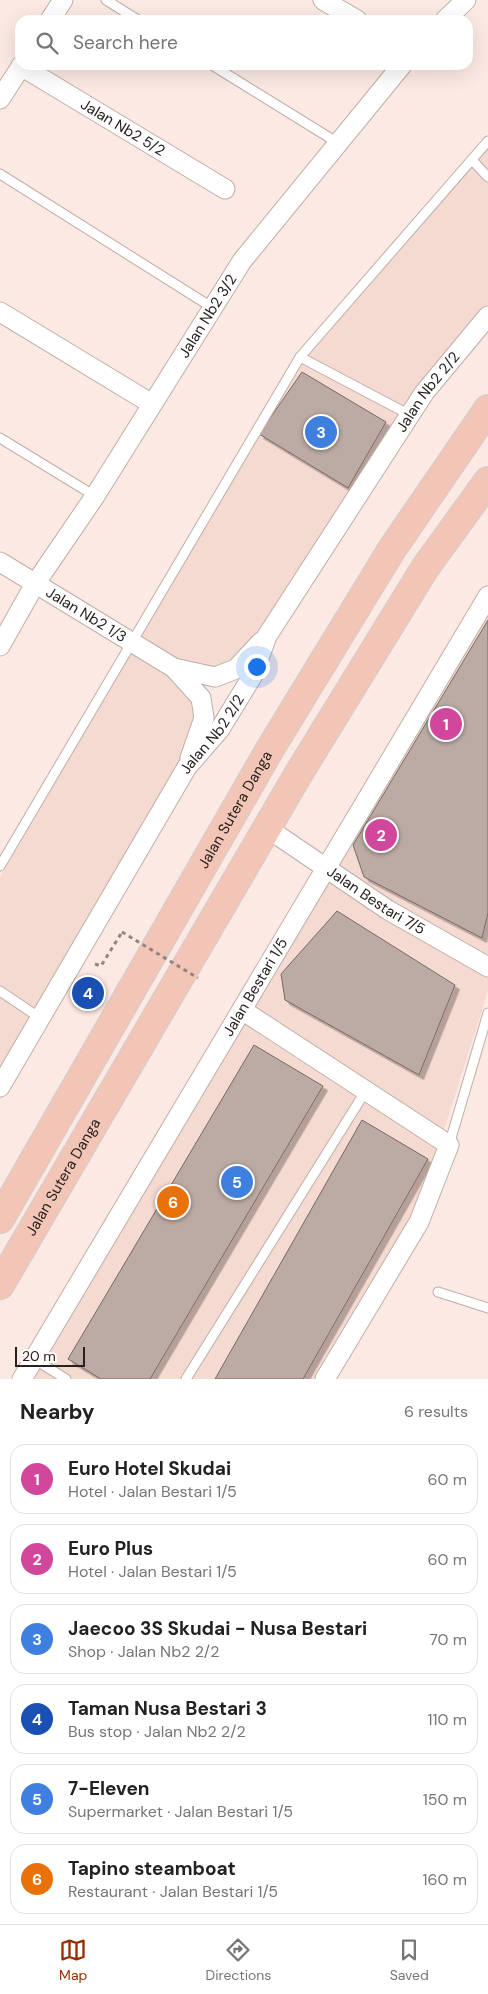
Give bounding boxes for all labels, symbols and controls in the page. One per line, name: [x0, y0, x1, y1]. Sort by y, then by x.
search box: [15, 15, 473, 70]
icon: search: [33, 29, 61, 57]
text: Search here: [73, 30, 178, 55]
street label: Jalan Nb2 5/2: [77, 94, 169, 161]
street label: Jalan Nb2 3/2: [174, 270, 241, 362]
street label: Jalan Nb2 2/2: [391, 348, 464, 436]
pin: 3: [305, 413, 337, 451]
street label: Jalan Nb2 1/3: [42, 582, 130, 647]
your location: [244, 654, 270, 680]
street label: Jalan Nb2 2/2: [175, 691, 249, 778]
pin: 1: [430, 705, 462, 743]
street label: Jalan Sutera Danga: [193, 747, 277, 872]
pin: 2: [365, 816, 397, 854]
street label: Jalan Bestari 7/5: [323, 861, 429, 939]
street label: Jalan Bestari 1/5: [218, 934, 292, 1040]
pin: 4: [72, 974, 104, 1012]
street label: Jalan Sutera Danga: [21, 1115, 105, 1239]
pin: 5: [221, 1163, 253, 1201]
pin: 6: [157, 1183, 189, 1221]
scale bar: [15, 1344, 85, 1367]
text: 20 m: [22, 1347, 56, 1365]
text: Nearby: [20, 1398, 94, 1426]
text: 6 results: [404, 1401, 468, 1422]
text: Euro Hotel Skudai: [68, 1456, 231, 1481]
text: 1: [34, 1469, 40, 1490]
text: 60 m: [427, 1469, 467, 1490]
text: Hotel · Jalan Bestari 1/5: [68, 1481, 237, 1502]
text: Euro Plus: [68, 1536, 153, 1561]
text: 2: [32, 1549, 42, 1570]
text: 60 m: [427, 1549, 467, 1570]
text: Hotel · Jalan Bestari 1/5: [68, 1561, 237, 1582]
text: Jaecoo 3S Skudai - Nusa Bestari: [68, 1616, 367, 1641]
text: 3: [32, 1629, 42, 1650]
text: 70 m: [429, 1629, 467, 1650]
text: Shop · Jalan Nb2 2/2: [68, 1641, 219, 1662]
text: Taman Nusa Bestari 3: [68, 1696, 267, 1721]
text: 4: [32, 1709, 42, 1730]
text: 110 m: [428, 1709, 467, 1730]
text: Bus stop · Jalan Nb2 2/2: [68, 1721, 246, 1742]
text: 7-Eleven: [68, 1776, 150, 1801]
text: 5: [32, 1789, 42, 1810]
text: 150 m: [423, 1789, 467, 1810]
text: Supermarket · Jalan Bestari 1/5: [68, 1801, 293, 1822]
text: Tapino steamboat: [68, 1856, 236, 1881]
text: 6: [32, 1869, 42, 1890]
text: 160 m: [423, 1869, 467, 1890]
text: Restaurant · Jalan Bestari 1/5: [68, 1881, 278, 1902]
tab: Map: [59, 1936, 87, 1984]
tab: Directions: [206, 1936, 271, 1984]
tab: Saved: [390, 1936, 429, 1984]

